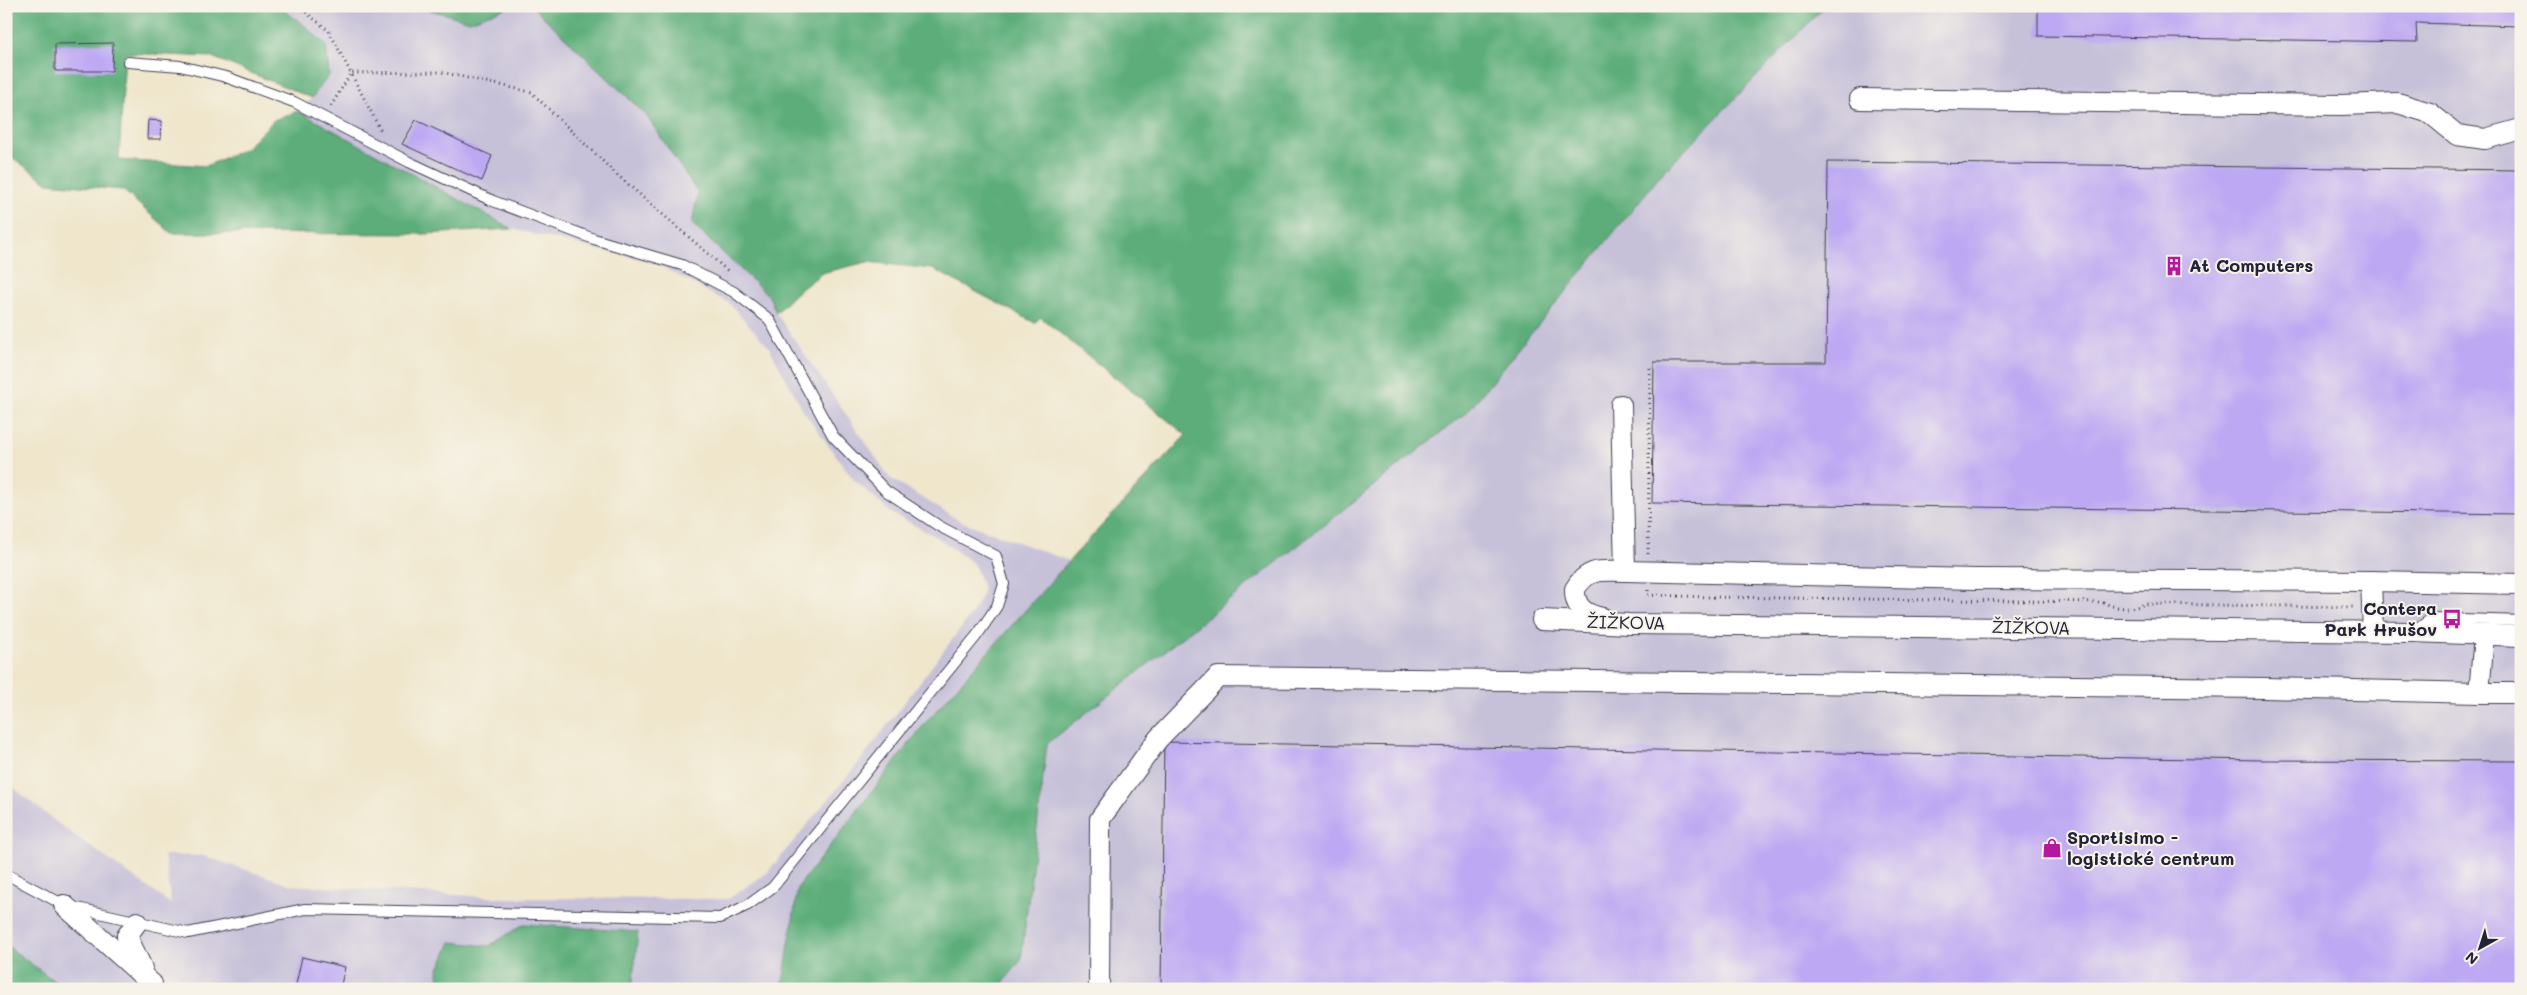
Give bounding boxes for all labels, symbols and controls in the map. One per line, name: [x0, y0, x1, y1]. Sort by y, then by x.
place label: At Computers: [2189, 253, 2313, 277]
building icon: At Computers: [2163, 255, 2185, 277]
place label: Contera Park Hrušov: [2324, 596, 2437, 641]
bus stop icon: Contera Park Hrušov: [2441, 608, 2463, 630]
street label: ŽIŽKOVA: [1587, 609, 1666, 635]
street label: ŽIŽKOVA: [1992, 614, 2071, 640]
place label: Sportisimo - logistické centrum: [2067, 825, 2234, 870]
shop icon: Sportisimo - logistické centrum: [2041, 837, 2063, 859]
north arrow: [2454, 922, 2504, 972]
text: N: [2461, 948, 2482, 969]

